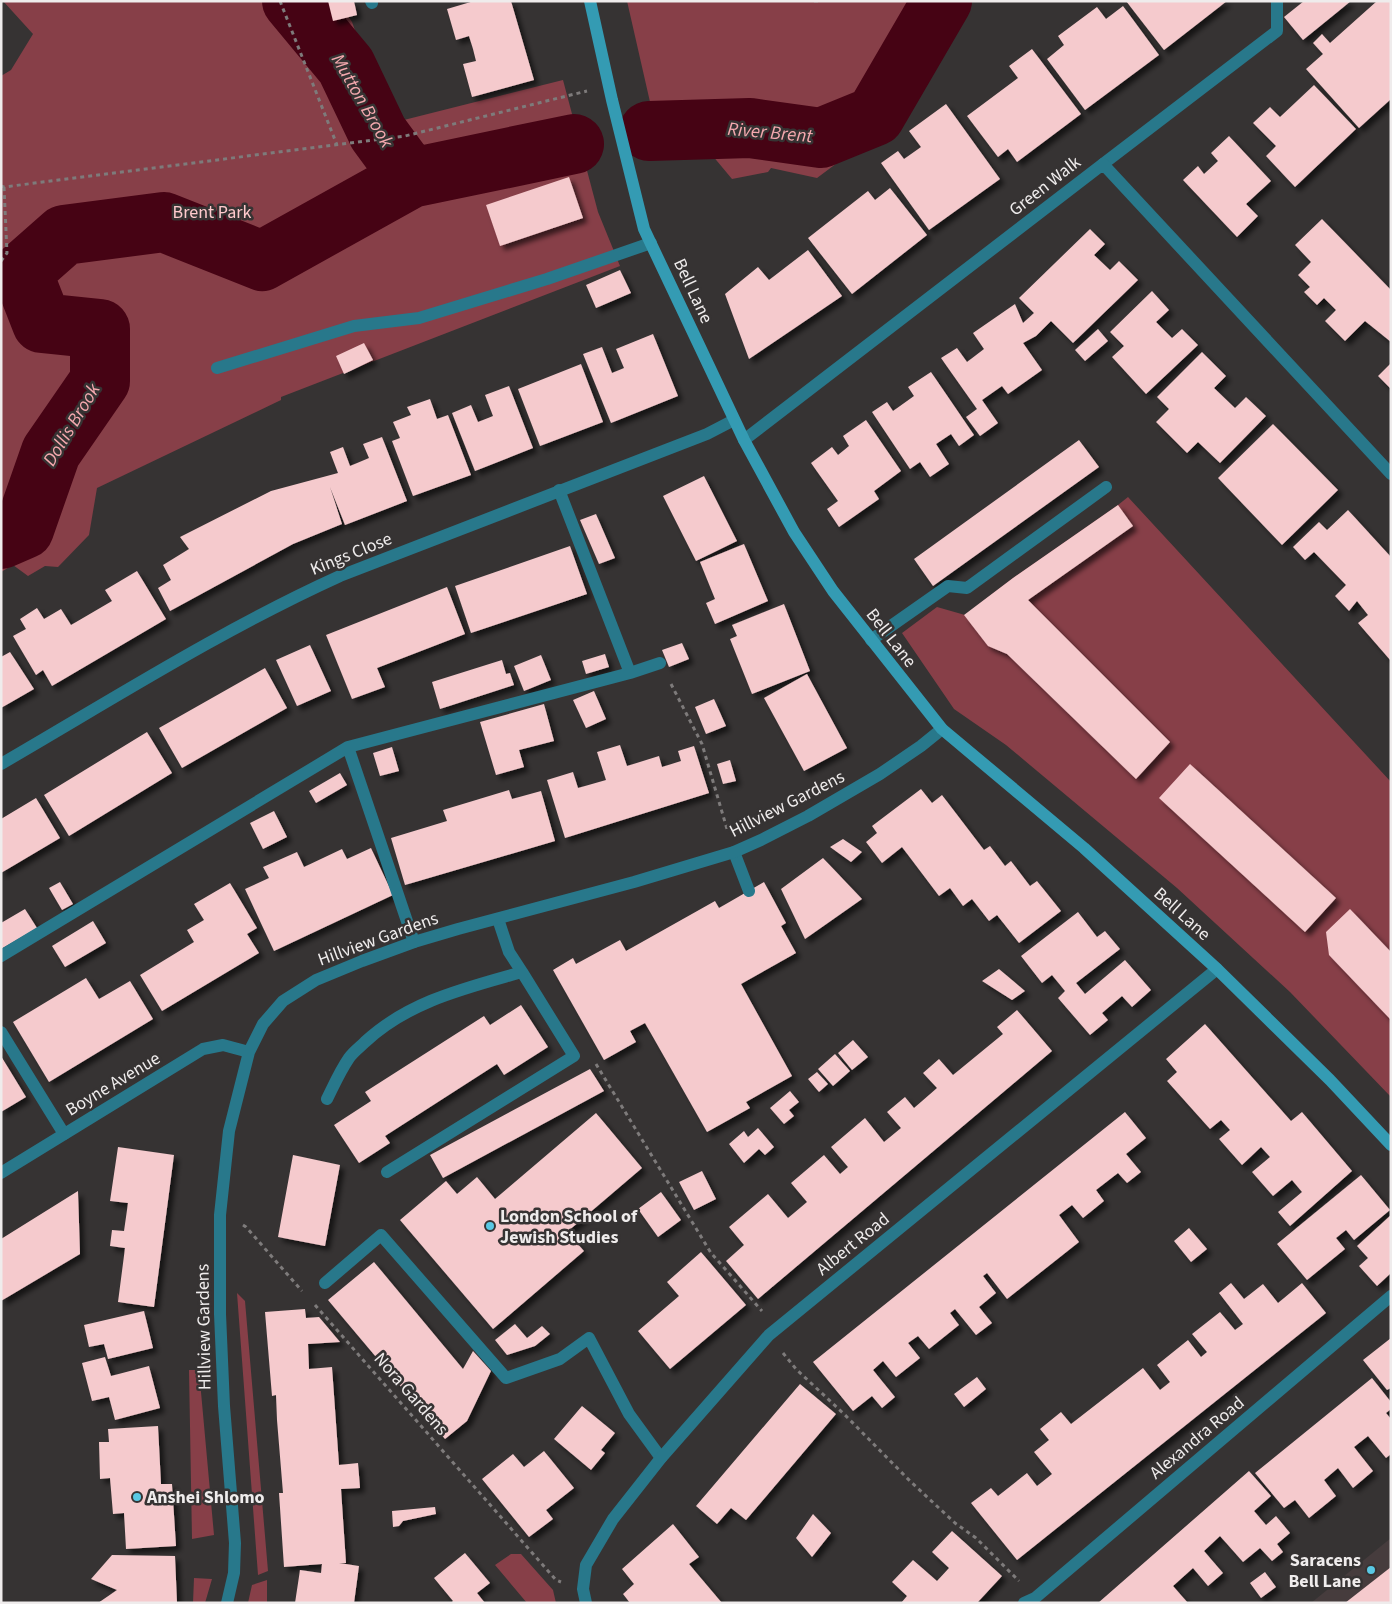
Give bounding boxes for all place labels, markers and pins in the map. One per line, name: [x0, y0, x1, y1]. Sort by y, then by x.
place label: London School of Jewish Studies: [500, 1204, 638, 1250]
marker: London School of Jewish Studies: [484, 1220, 496, 1232]
place label: Anshei Shlomo: [146, 1485, 265, 1510]
marker: Anshei Shlomo: [131, 1491, 143, 1503]
place label: Saracens Bell Lane: [1288, 1548, 1361, 1594]
marker: Saracens Bell Lane: [1365, 1564, 1377, 1576]

